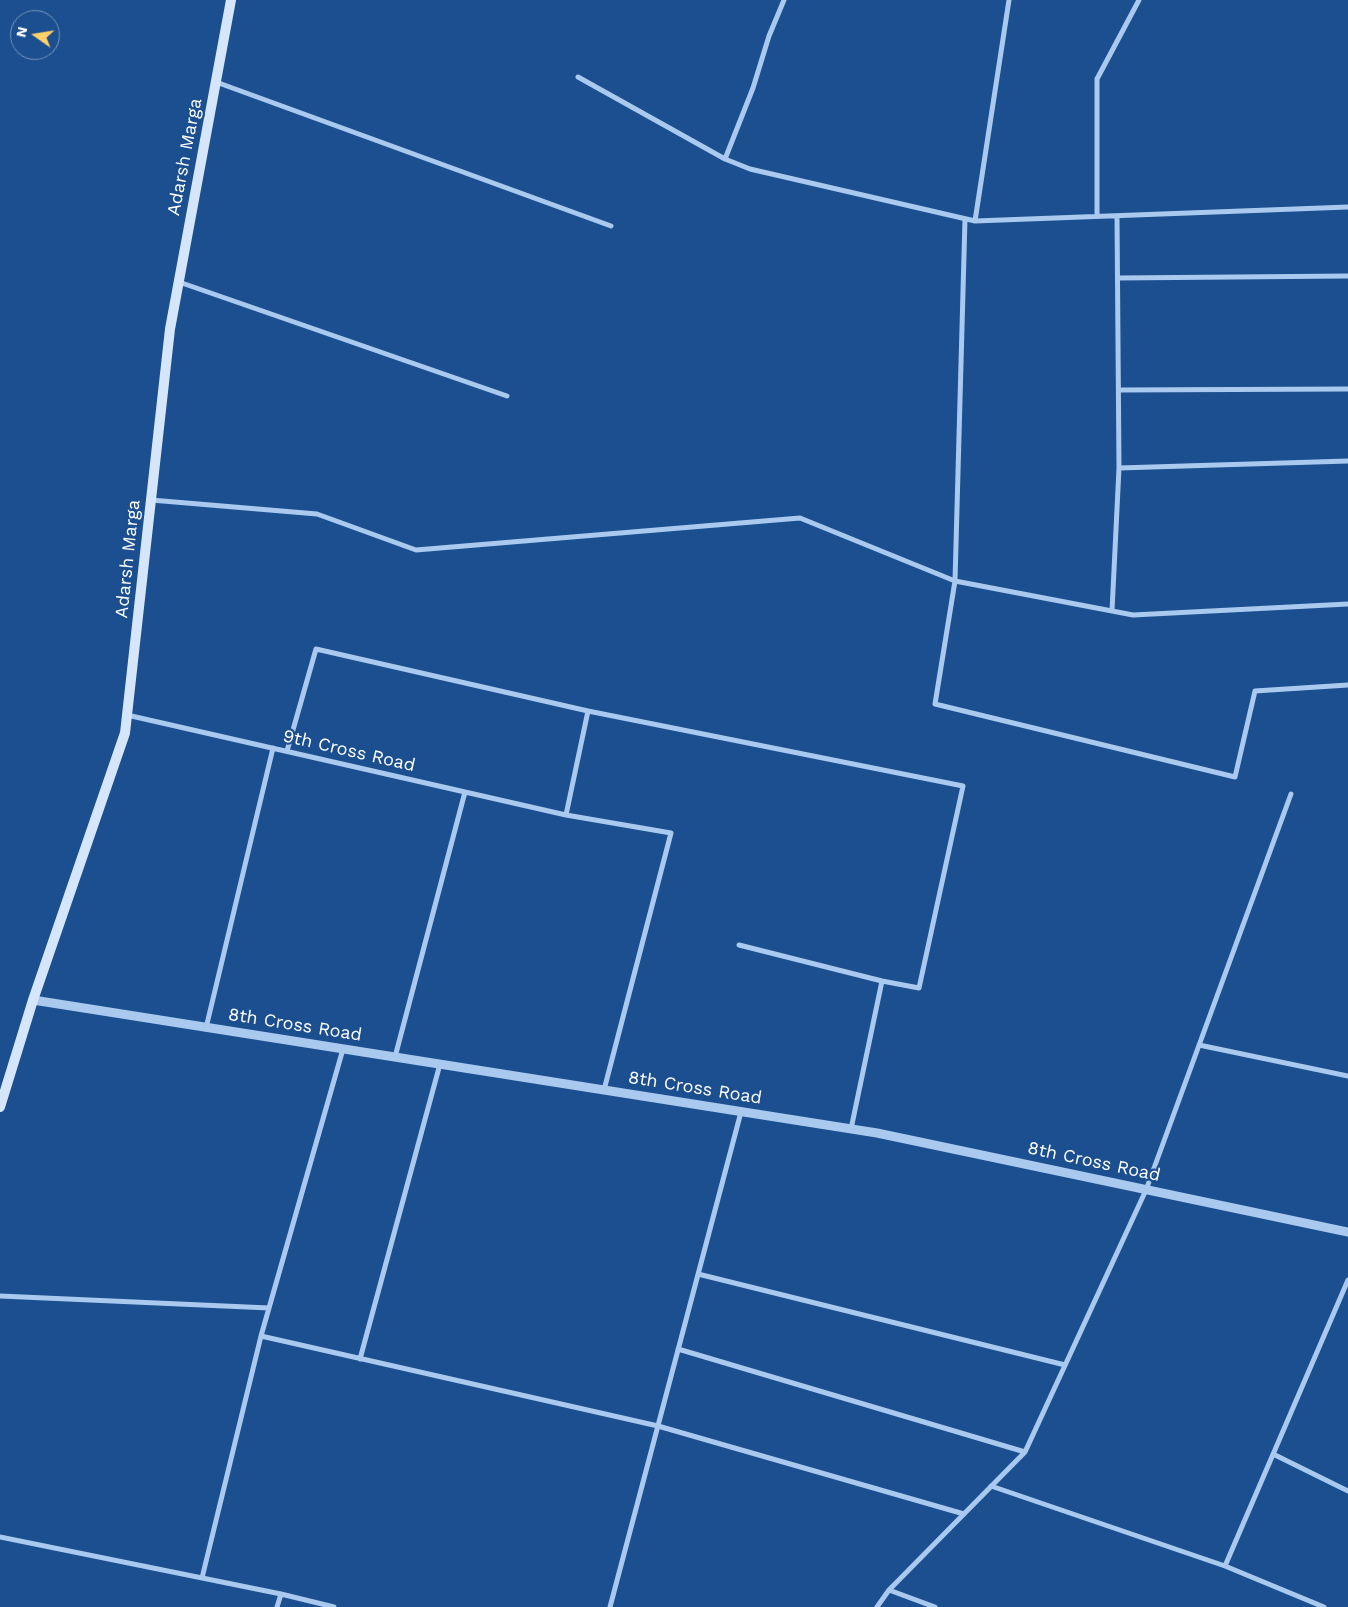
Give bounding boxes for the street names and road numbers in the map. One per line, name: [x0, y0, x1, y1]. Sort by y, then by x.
street label: Adarsh Marga: [163, 97, 207, 217]
street label: Adarsh Marga: [111, 499, 145, 619]
street label: 9th Cross Road: [281, 725, 417, 777]
street label: 8th Cross Road: [227, 1004, 363, 1046]
street label: 8th Cross Road: [627, 1067, 763, 1109]
street label: 8th Cross Road: [1026, 1137, 1162, 1187]

